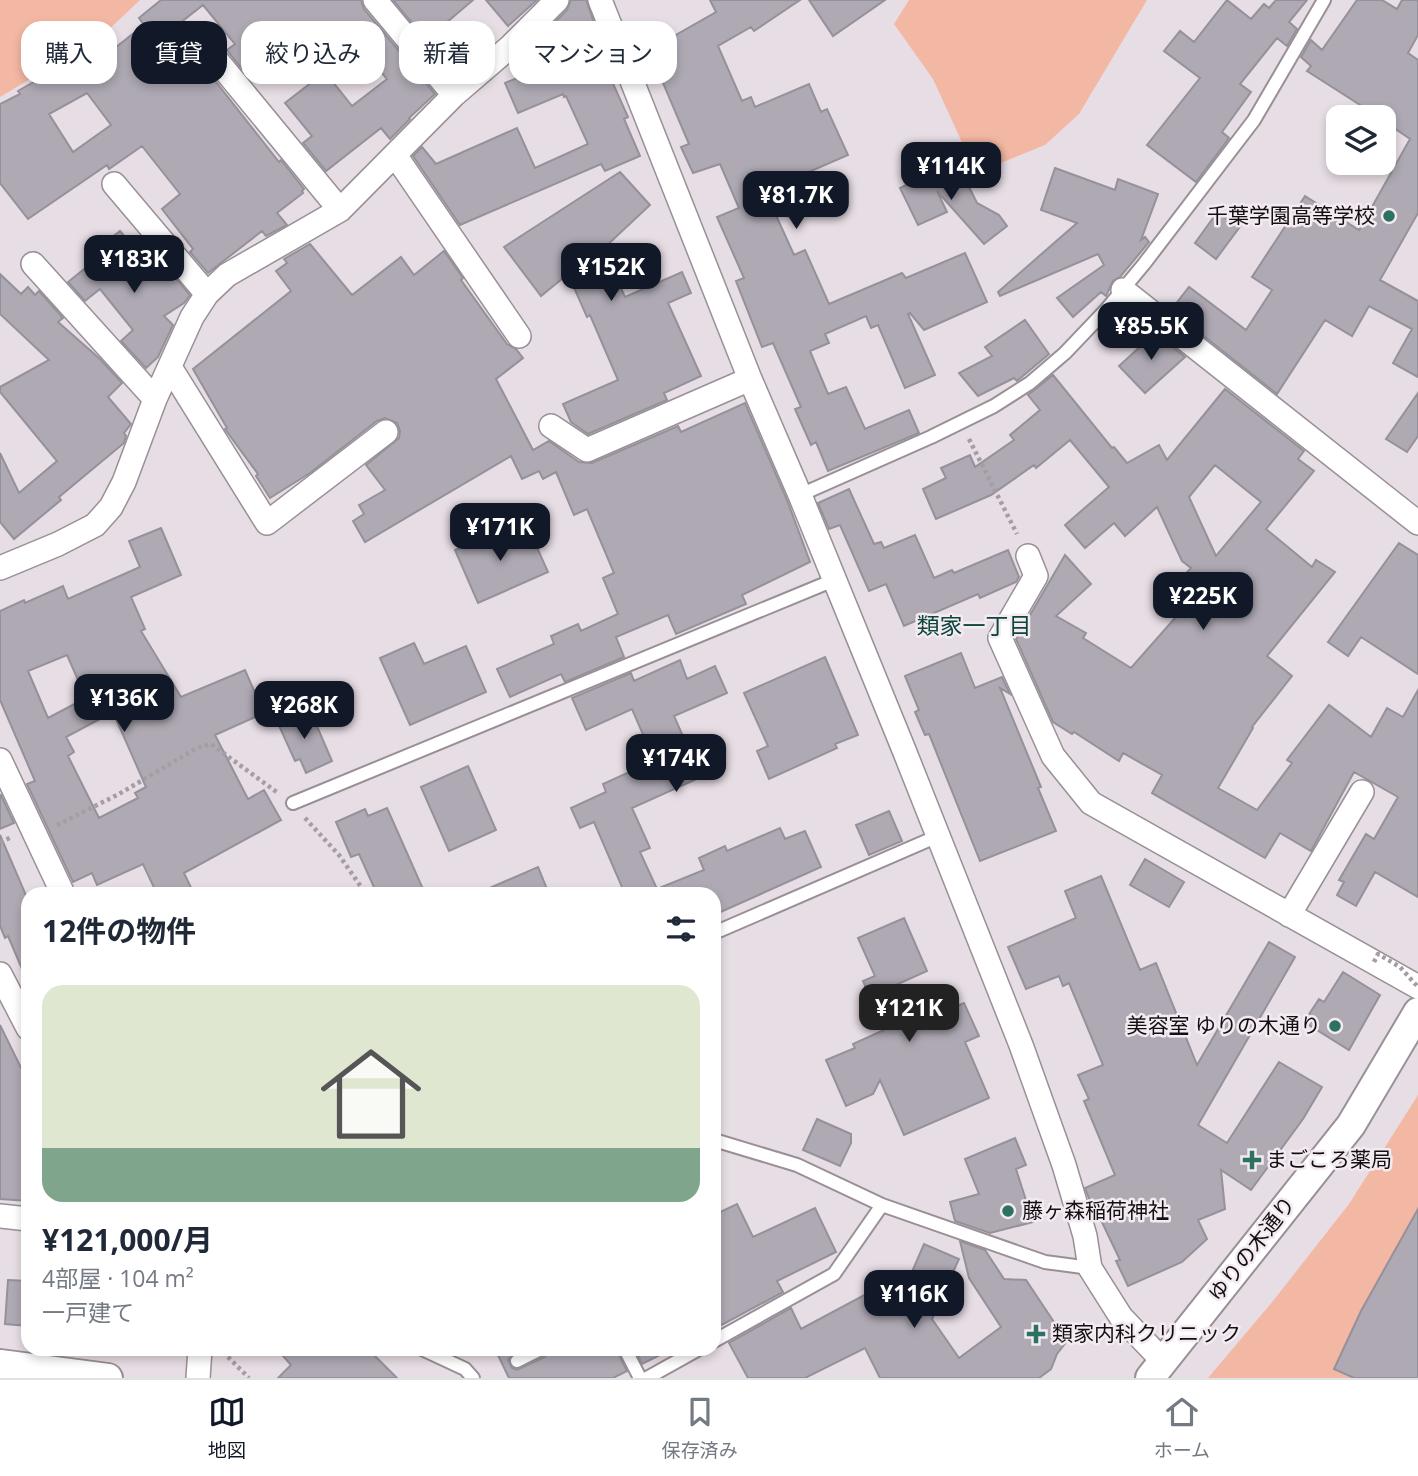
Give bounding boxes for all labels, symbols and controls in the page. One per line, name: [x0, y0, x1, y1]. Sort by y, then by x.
chip: 購入: [21, 21, 117, 84]
chip: 賃貸: [131, 21, 227, 84]
chip: 絞り込み: [241, 21, 385, 84]
chip: 新着: [399, 21, 495, 84]
chip: マンション: [509, 21, 677, 84]
map controls: [1326, 105, 1396, 175]
button: layers: [1326, 105, 1396, 175]
pin: ¥114K: [902, 142, 1000, 202]
text: ¥114K: [917, 149, 985, 181]
pin: ¥81.7K: [739, 172, 853, 231]
text: ¥81.7K: [759, 178, 833, 210]
place label: 千葉学園高等学校: [1207, 201, 1375, 229]
marker: 千葉学園高等学校: [1381, 208, 1397, 224]
pin: ¥183K: [85, 236, 183, 295]
text: ¥183K: [100, 242, 168, 274]
pin: ¥152K: [562, 244, 660, 303]
text: ¥152K: [577, 250, 645, 282]
pin: ¥85.5K: [1094, 302, 1208, 362]
text: ¥85.5K: [1114, 309, 1188, 341]
pin: ¥171K: [451, 504, 549, 563]
text: ¥171K: [466, 510, 534, 542]
pin: ¥225K: [1154, 572, 1252, 632]
text: ¥225K: [1169, 579, 1237, 611]
district label: 類家一丁目: [917, 609, 1032, 641]
pin: ¥136K: [75, 674, 173, 734]
text: ¥136K: [90, 681, 158, 713]
pin: ¥268K: [255, 682, 353, 741]
text: ¥268K: [270, 688, 338, 720]
pin: ¥174K: [627, 734, 725, 794]
text: ¥174K: [642, 741, 710, 773]
text: 12件の物件: [42, 910, 196, 951]
icon: filters: [662, 910, 700, 948]
pin: ¥121K: [860, 984, 958, 1044]
text: ¥121K: [875, 991, 943, 1023]
place label: 美容室 ゆりの木通り: [1127, 1011, 1321, 1039]
marker: 美容室 ゆりの木通り: [1327, 1018, 1343, 1034]
icon: home: [308, 1031, 434, 1157]
place label: まごころ薬局: [1266, 1145, 1392, 1173]
marker: まごころ薬局: [1244, 1152, 1260, 1168]
street label: ゆりの木通り: [1201, 1190, 1301, 1307]
place label: 藤ヶ森稲荷神社: [1022, 1196, 1169, 1224]
marker: 藤ヶ森稲荷神社: [1000, 1203, 1016, 1219]
text: ¥121,000/月: [42, 1219, 213, 1260]
text: 4部屋 · 104 m²: [42, 1262, 194, 1294]
pin: ¥116K: [865, 1270, 963, 1330]
text: ¥116K: [880, 1277, 948, 1309]
text: 一戸建て: [42, 1296, 134, 1328]
place label: 類家内科クリニック: [1052, 1319, 1241, 1347]
marker: 類家内科クリニック: [1026, 1324, 1046, 1344]
tab: 地図: [208, 1393, 246, 1463]
tab: 保存済み: [662, 1393, 738, 1463]
tab: ホーム: [1154, 1393, 1210, 1463]

